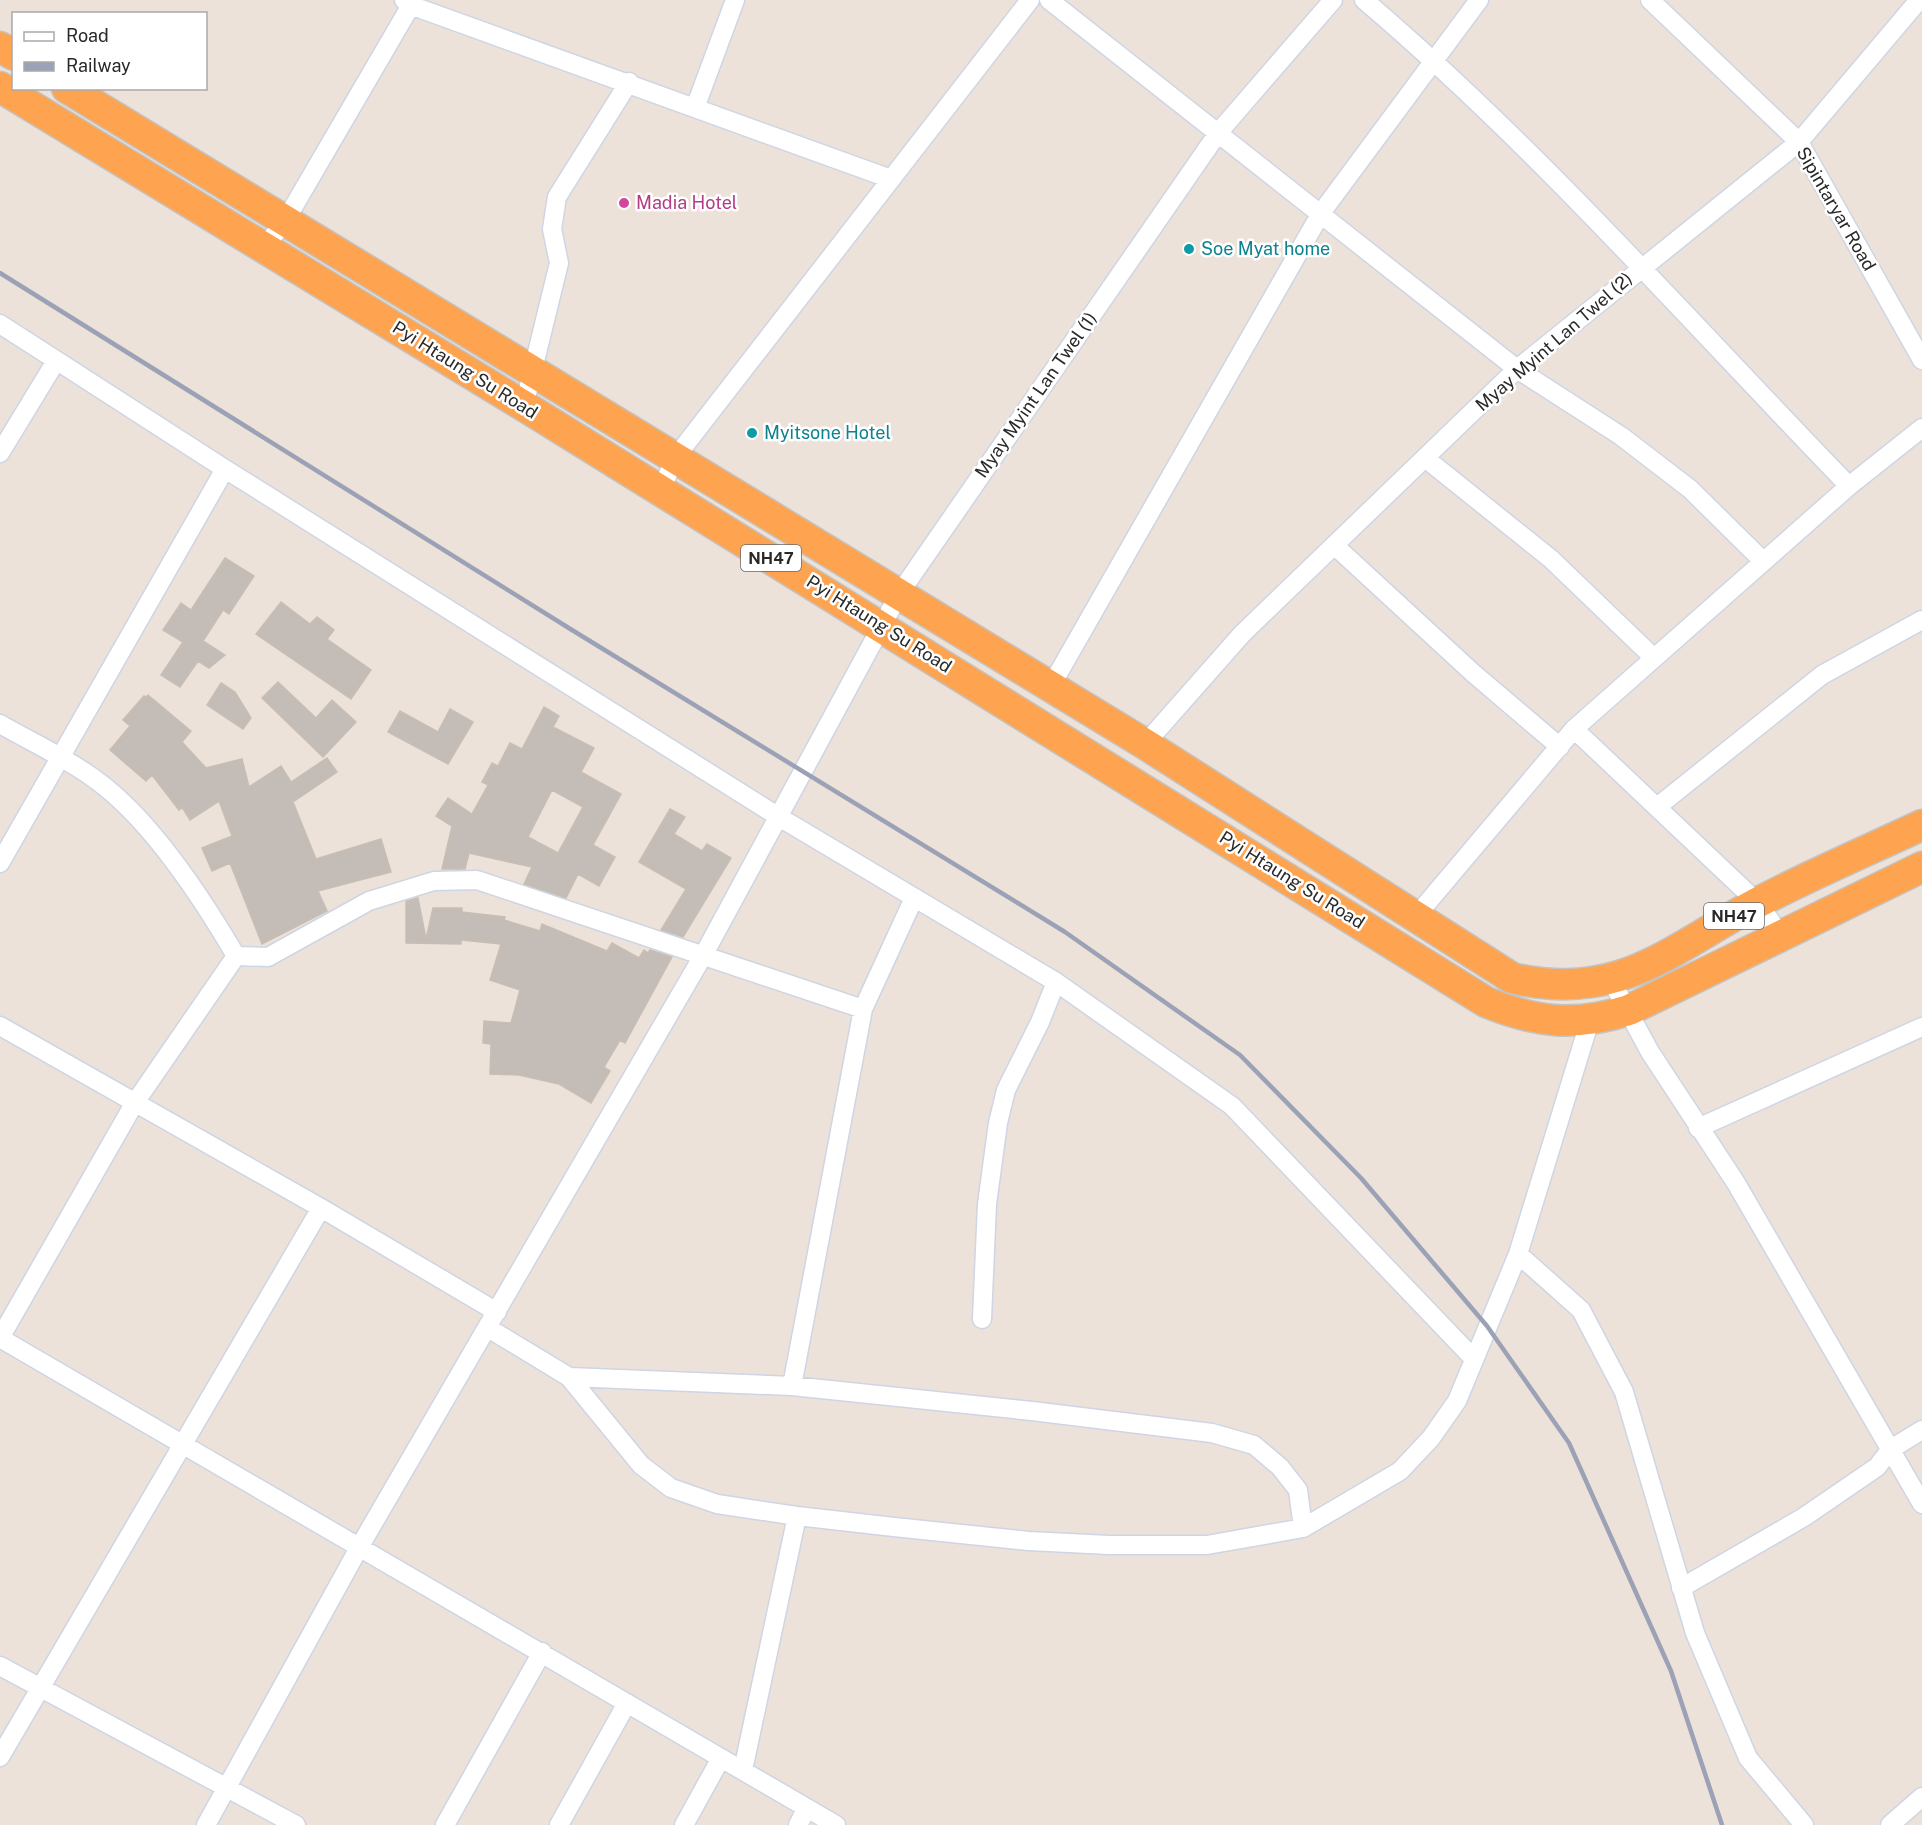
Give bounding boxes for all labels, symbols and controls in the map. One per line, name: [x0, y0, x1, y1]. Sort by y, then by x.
legend: [12, 12, 207, 90]
text: Road: [66, 25, 109, 46]
text: Railway: [66, 55, 131, 76]
street label: Sipintaryar Road: [1792, 143, 1880, 274]
place label: Madia Hotel: [636, 192, 737, 213]
marker: Madia Hotel: [617, 196, 631, 210]
place label: Soe Myat home: [1201, 238, 1330, 259]
marker: Soe Myat home: [1182, 242, 1196, 256]
street label: Myay Myint Lan Twel (2): [1471, 268, 1636, 415]
street label: Myay Myint Lan Twel (1): [970, 308, 1101, 482]
street label: Pyi Htaung Su Road: [389, 316, 542, 423]
place label: Myitsone Hotel: [764, 422, 891, 443]
marker: Myitsone Hotel: [745, 426, 759, 440]
road number: NH47: [741, 545, 801, 571]
street label: Pyi Htaung Su Road: [803, 570, 956, 677]
street label: Pyi Htaung Su Road: [1216, 826, 1369, 933]
road number: NH47: [1704, 903, 1764, 929]

